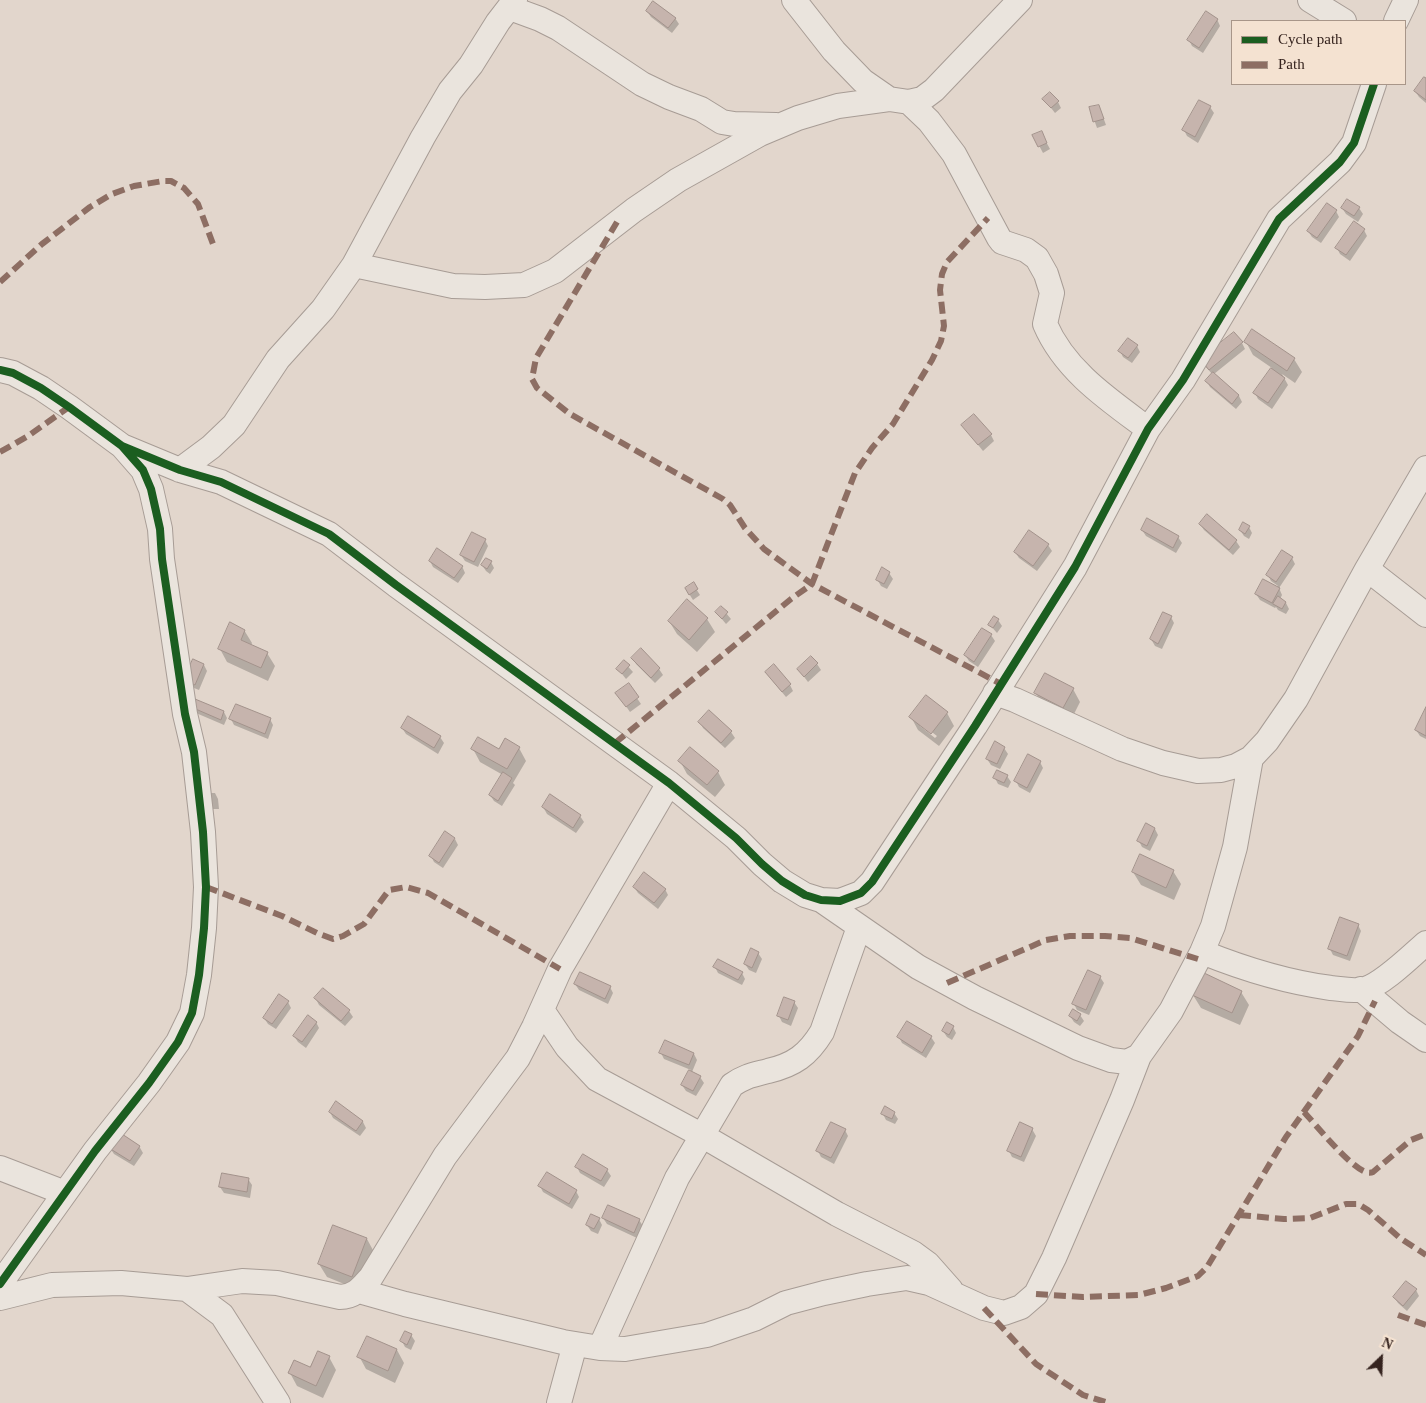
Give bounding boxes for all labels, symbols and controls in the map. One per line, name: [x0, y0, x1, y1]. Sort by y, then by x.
legend: [1231, 20, 1406, 85]
text: Cycle path: [1278, 31, 1343, 47]
text: Path: [1278, 56, 1305, 72]
north arrow: [1356, 1333, 1406, 1383]
text: N: [1380, 1335, 1395, 1353]

